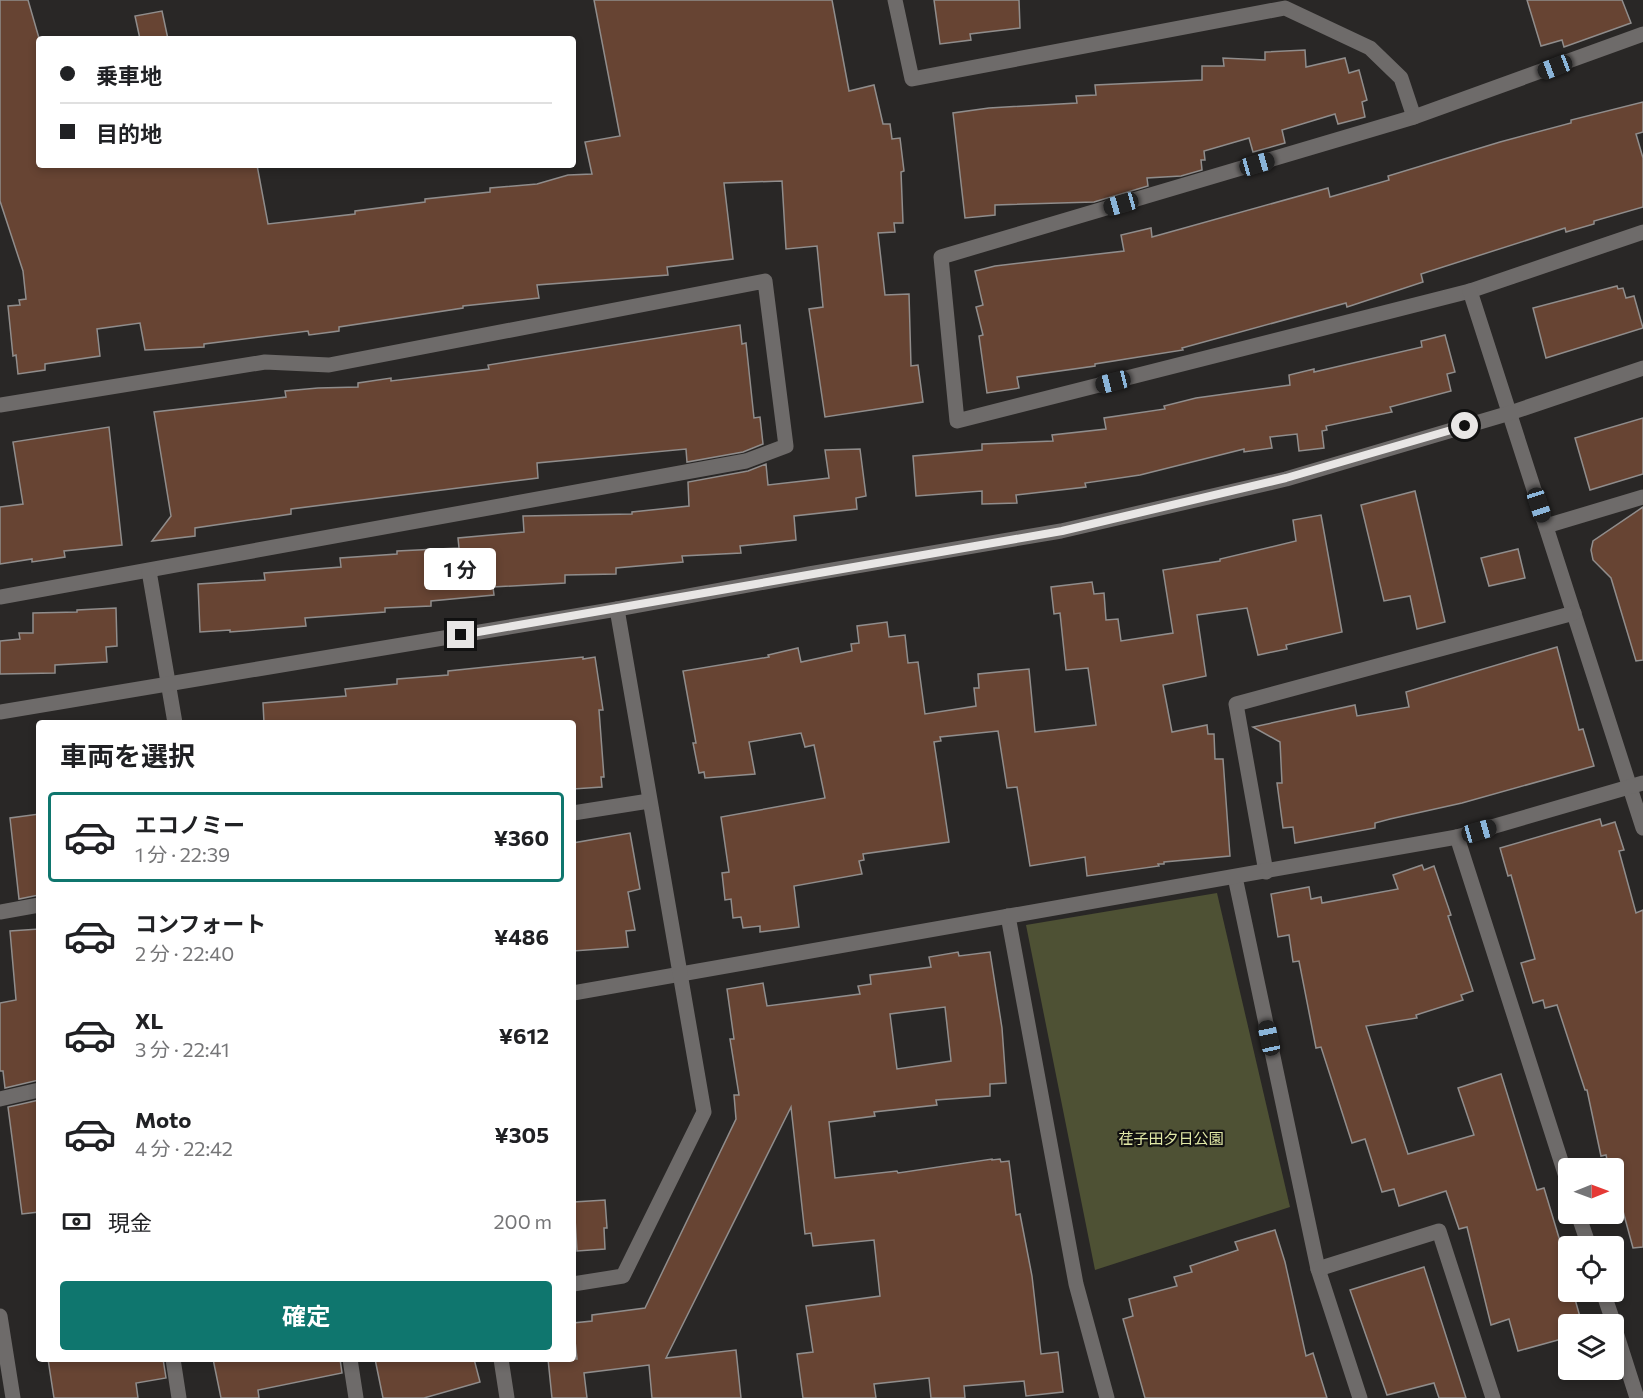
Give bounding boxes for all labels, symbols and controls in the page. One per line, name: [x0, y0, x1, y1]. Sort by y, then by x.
car: [1535, 52, 1575, 82]
text: 乗車地: [96, 62, 162, 89]
text: 目的地: [96, 120, 162, 147]
car: [1237, 150, 1277, 178]
car: [1101, 190, 1141, 218]
car: [1093, 369, 1133, 395]
route start: [1451, 412, 1478, 439]
car: [1525, 485, 1553, 525]
callout: 1 分: [425, 548, 497, 590]
text: 1 分: [444, 557, 476, 581]
route end: [447, 621, 474, 648]
text: 車両を選択: [60, 739, 195, 772]
icon: car: [63, 810, 117, 864]
text: エコノミー: [135, 811, 245, 838]
car: [1459, 817, 1499, 845]
text: ¥360: [494, 824, 549, 851]
text: 1 分 · 22:39: [135, 842, 230, 866]
icon: car: [63, 909, 117, 963]
text: コンフォート: [135, 910, 266, 937]
text: ¥486: [494, 923, 549, 950]
text: 2 分 · 22:40: [135, 941, 234, 965]
text: XL: [135, 1007, 163, 1034]
icon: car: [63, 1008, 117, 1062]
car: [1256, 1019, 1282, 1057]
text: ¥612: [499, 1022, 549, 1049]
text: 3 分 · 22:41: [135, 1037, 229, 1061]
text: Moto: [135, 1106, 191, 1133]
icon: car: [63, 1107, 117, 1161]
text: ¥305: [495, 1121, 549, 1148]
park label: 荏子田夕日公園: [1118, 1129, 1224, 1147]
text: 4 分 · 22:42: [135, 1136, 233, 1160]
north arrow: [1558, 1158, 1624, 1224]
map controls: [1558, 1158, 1624, 1380]
icon: cash: [60, 1205, 93, 1238]
text: 現金: [108, 1209, 152, 1236]
text: 200 m: [494, 1209, 552, 1233]
button: locate: [1558, 1236, 1624, 1302]
button: 確定: [60, 1281, 552, 1350]
button: layers: [1558, 1314, 1624, 1380]

